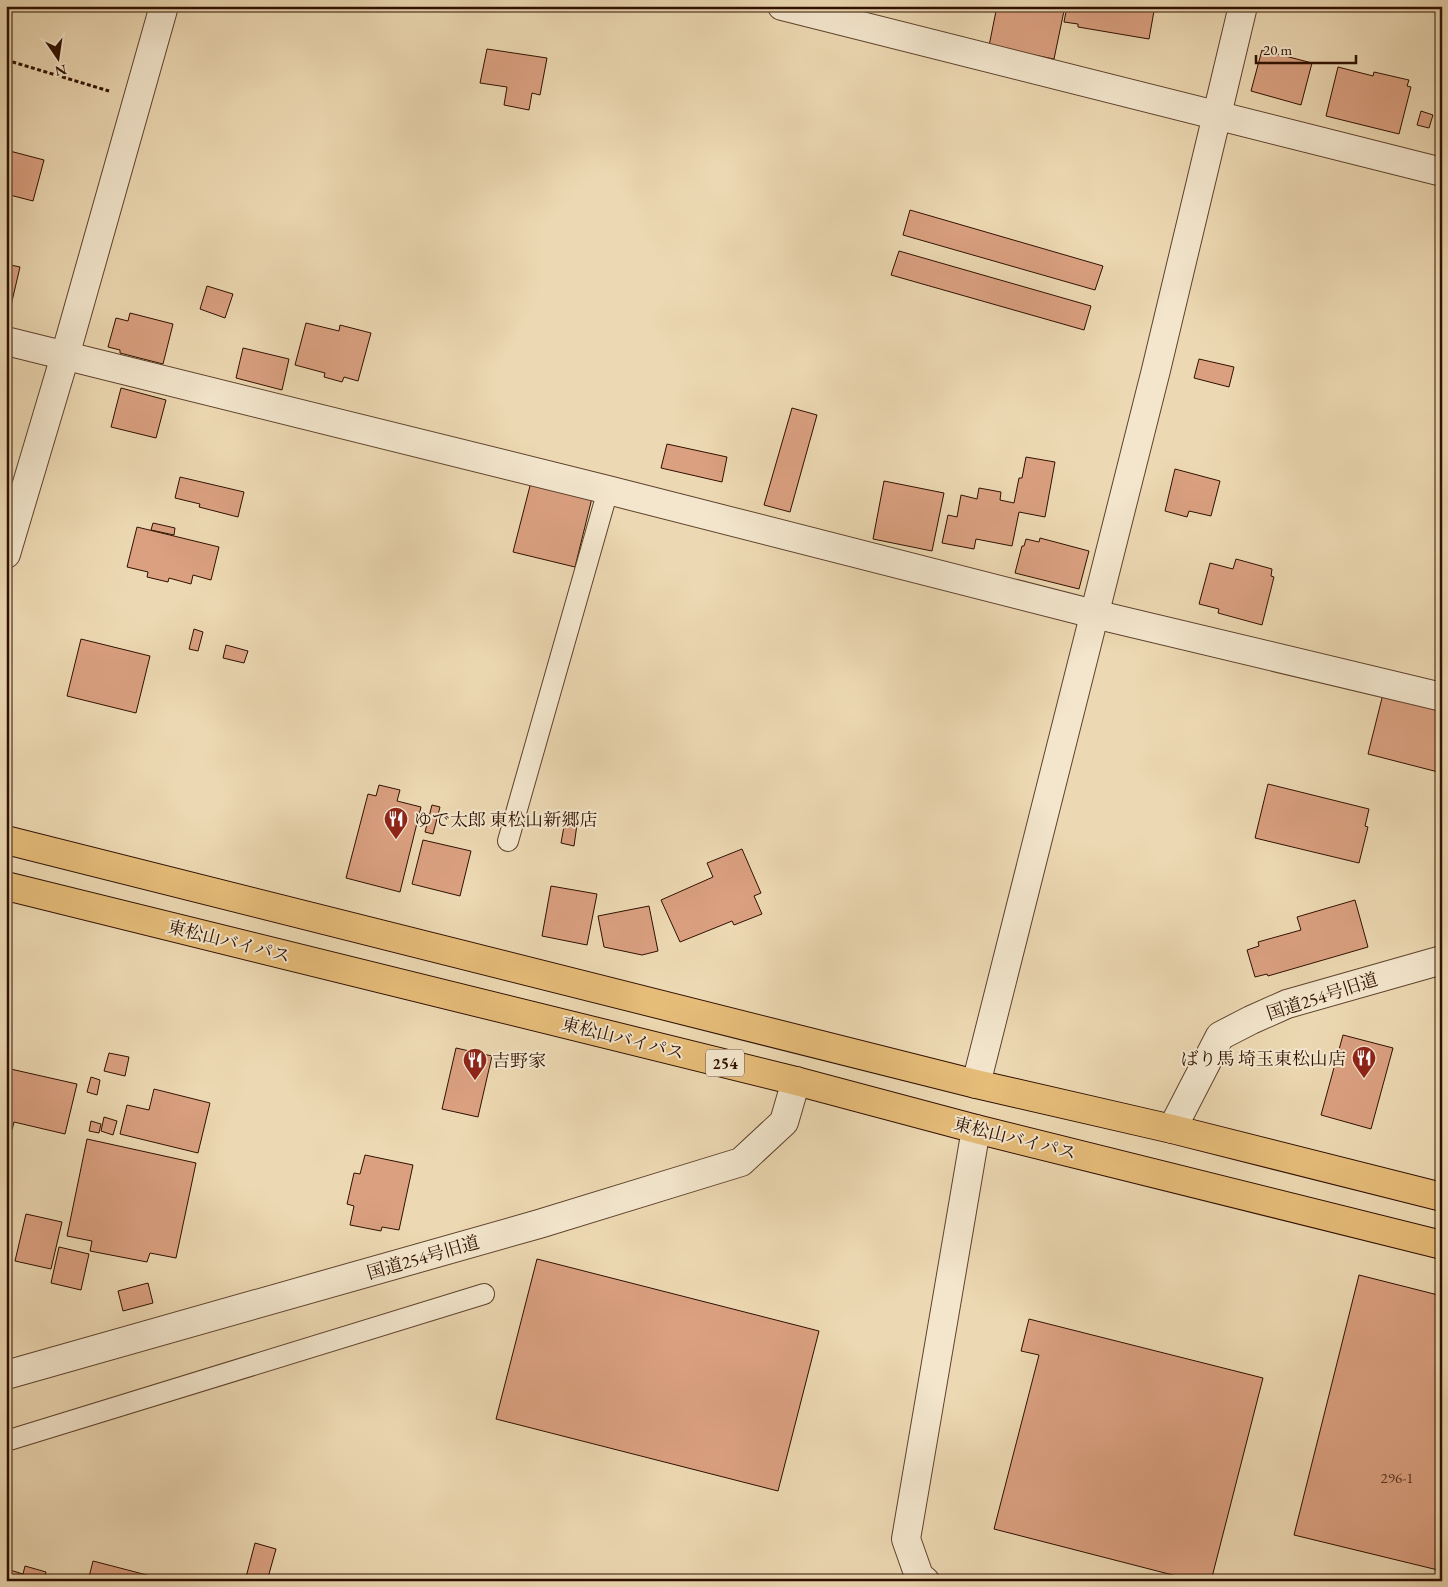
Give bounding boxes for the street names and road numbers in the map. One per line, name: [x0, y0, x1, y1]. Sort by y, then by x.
street label: 東松山バイパス: [165, 915, 293, 967]
street label: 国道254号旧道: [1263, 967, 1381, 1025]
street label: 東松山バイパス: [559, 1012, 687, 1064]
road number: 254: [706, 1050, 744, 1076]
street label: 東松山バイパス: [951, 1112, 1079, 1164]
street label: 国道254号旧道: [364, 1230, 482, 1284]

